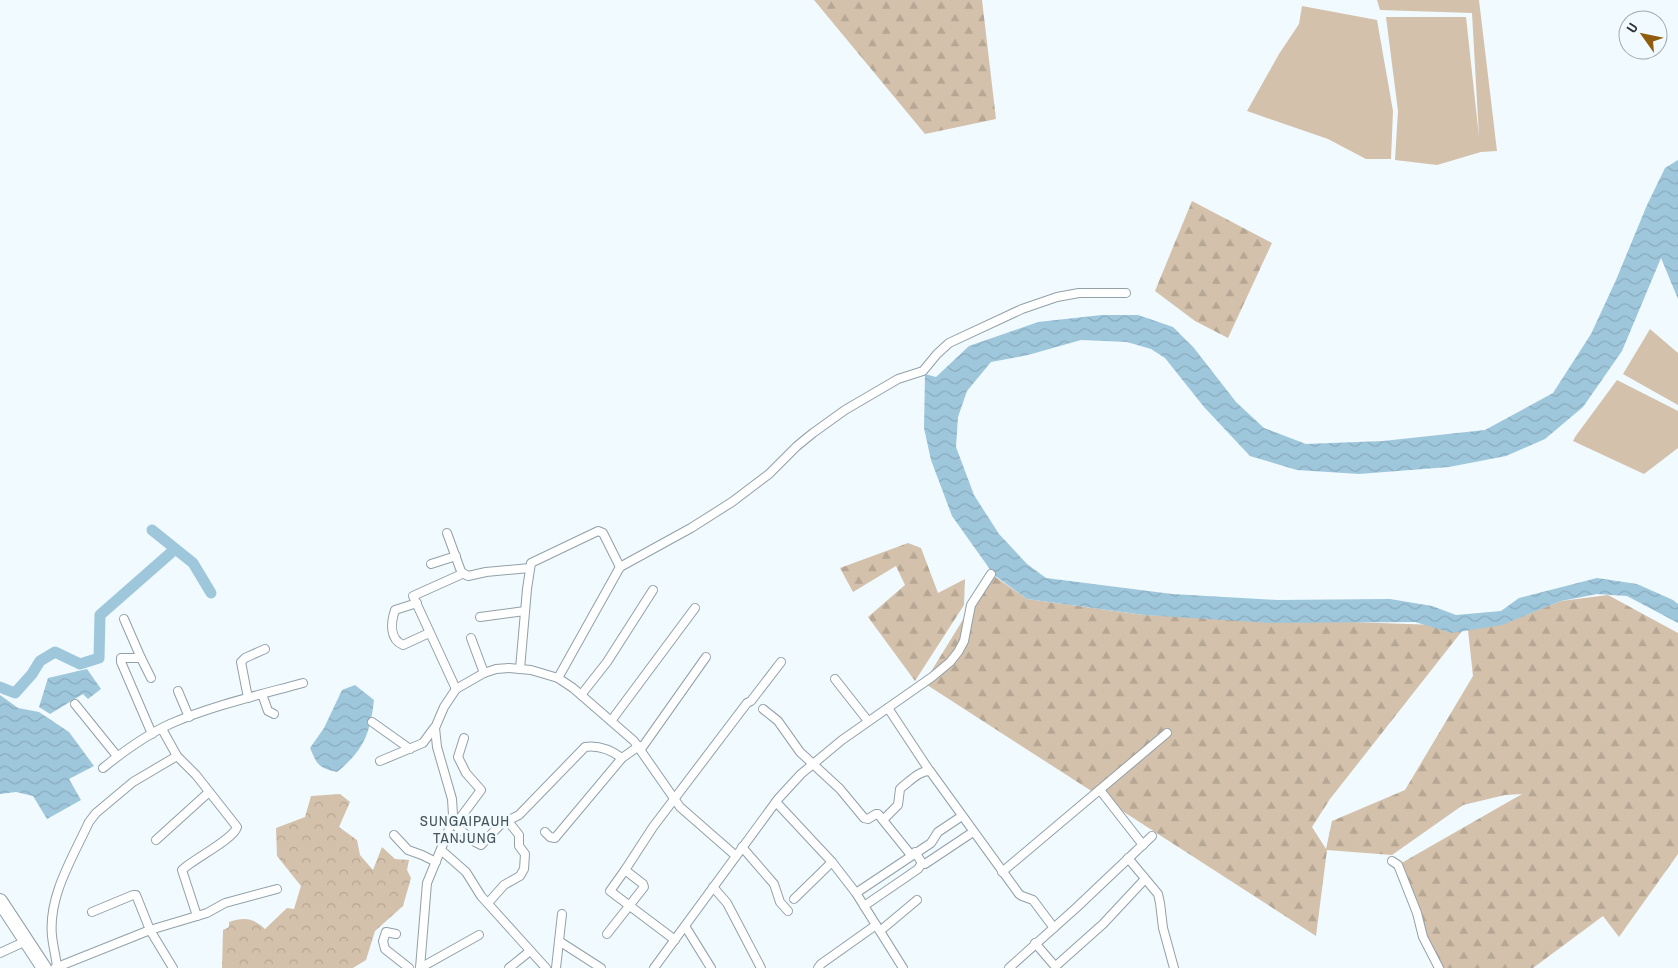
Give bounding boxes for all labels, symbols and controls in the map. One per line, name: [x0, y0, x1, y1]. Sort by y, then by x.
north arrow: [1618, 10, 1668, 60]
text: U: [1622, 20, 1642, 36]
district label: SUNGAIPAUH TANJUNG: [420, 810, 510, 848]

